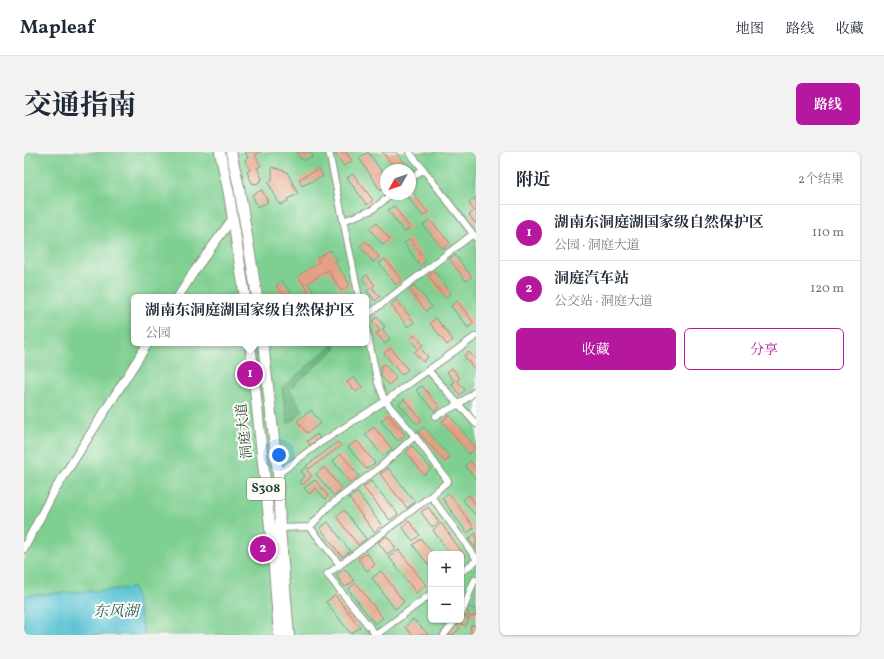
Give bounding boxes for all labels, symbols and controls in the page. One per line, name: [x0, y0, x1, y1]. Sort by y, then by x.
text: Mapleaf: [20, 15, 95, 41]
text: 地图: [736, 20, 764, 39]
text: 路线: [786, 20, 814, 39]
text: 收藏: [836, 20, 864, 39]
button: 路线: [796, 83, 860, 125]
text: 交通指南: [24, 87, 136, 126]
north arrow: [380, 164, 416, 200]
text: 附近: [516, 169, 550, 192]
text: 2个结果: [798, 171, 844, 189]
text: 湖南东洞庭湖国家级自然保护区: [554, 213, 764, 234]
text: 1: [526, 224, 532, 242]
text: 110 m: [812, 224, 844, 242]
text: 公园 · 洞庭大道: [554, 237, 640, 255]
text: 洞庭汽车站: [554, 269, 629, 290]
text: 2: [526, 280, 532, 298]
text: 120 m: [810, 280, 844, 298]
text: 公交站 · 洞庭大道: [554, 293, 653, 311]
popup: [131, 294, 369, 346]
text: 湖南东洞庭湖国家级自然保护区: [145, 301, 355, 322]
text: 公园: [145, 325, 171, 343]
button: 收藏: [516, 328, 676, 370]
button: 分享: [684, 328, 844, 370]
pin: 1: [237, 359, 263, 389]
street label: 洞庭大道: [233, 402, 257, 460]
your location: [269, 445, 289, 465]
road number: S308: [247, 478, 285, 500]
pin: 2: [250, 534, 276, 564]
map controls: [428, 551, 464, 623]
button: +: [428, 551, 464, 587]
button: −: [428, 587, 464, 623]
water label: 东风湖: [93, 602, 141, 623]

